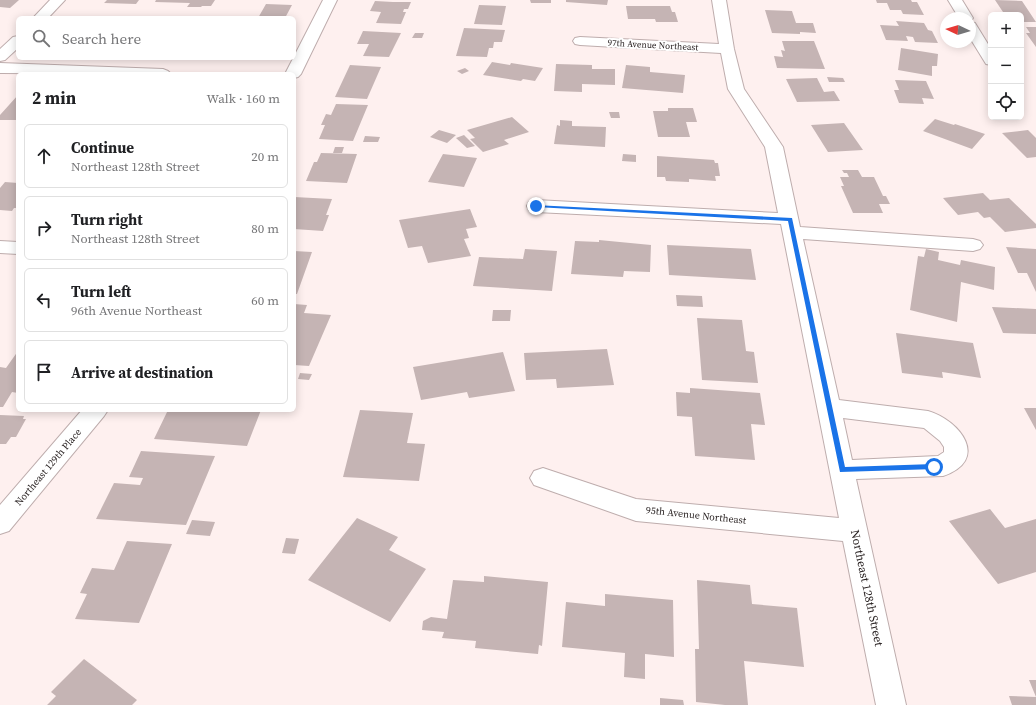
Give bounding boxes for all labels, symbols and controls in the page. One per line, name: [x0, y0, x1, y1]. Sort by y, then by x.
north arrow: [940, 12, 976, 48]
map controls: [988, 12, 1024, 120]
button: +: [988, 12, 1024, 48]
search box: [16, 16, 296, 60]
icon: search: [30, 27, 52, 49]
text: Search here: [62, 28, 141, 49]
street label: 97th Avenue Northeast: [607, 37, 699, 53]
button: −: [988, 48, 1024, 84]
button: locate: [988, 84, 1024, 120]
text: 2 min: [32, 86, 76, 110]
text: Walk · 160 m: [207, 90, 280, 107]
text: Continue: [71, 137, 134, 158]
icon: ahead: [33, 145, 55, 167]
text: 20 m: [251, 148, 279, 165]
text: Northeast 128th Street: [71, 158, 200, 175]
route end: [527, 197, 545, 215]
text: Turn right: [71, 209, 143, 230]
icon: right: [33, 217, 55, 239]
text: 80 m: [251, 220, 279, 237]
text: Northeast 128th Street: [71, 230, 200, 247]
text: Turn left: [71, 281, 131, 302]
icon: left: [33, 289, 55, 311]
text: 60 m: [251, 292, 279, 309]
text: 96th Avenue Northeast: [71, 302, 202, 319]
icon: arrive: [33, 361, 55, 383]
text: Arrive at destination: [71, 362, 213, 383]
street label: Northeast 129th Place: [12, 426, 84, 508]
route start: [925, 458, 943, 476]
street label: 95th Avenue Northeast: [645, 503, 748, 527]
street label: Northeast 128th Street: [847, 528, 887, 648]

